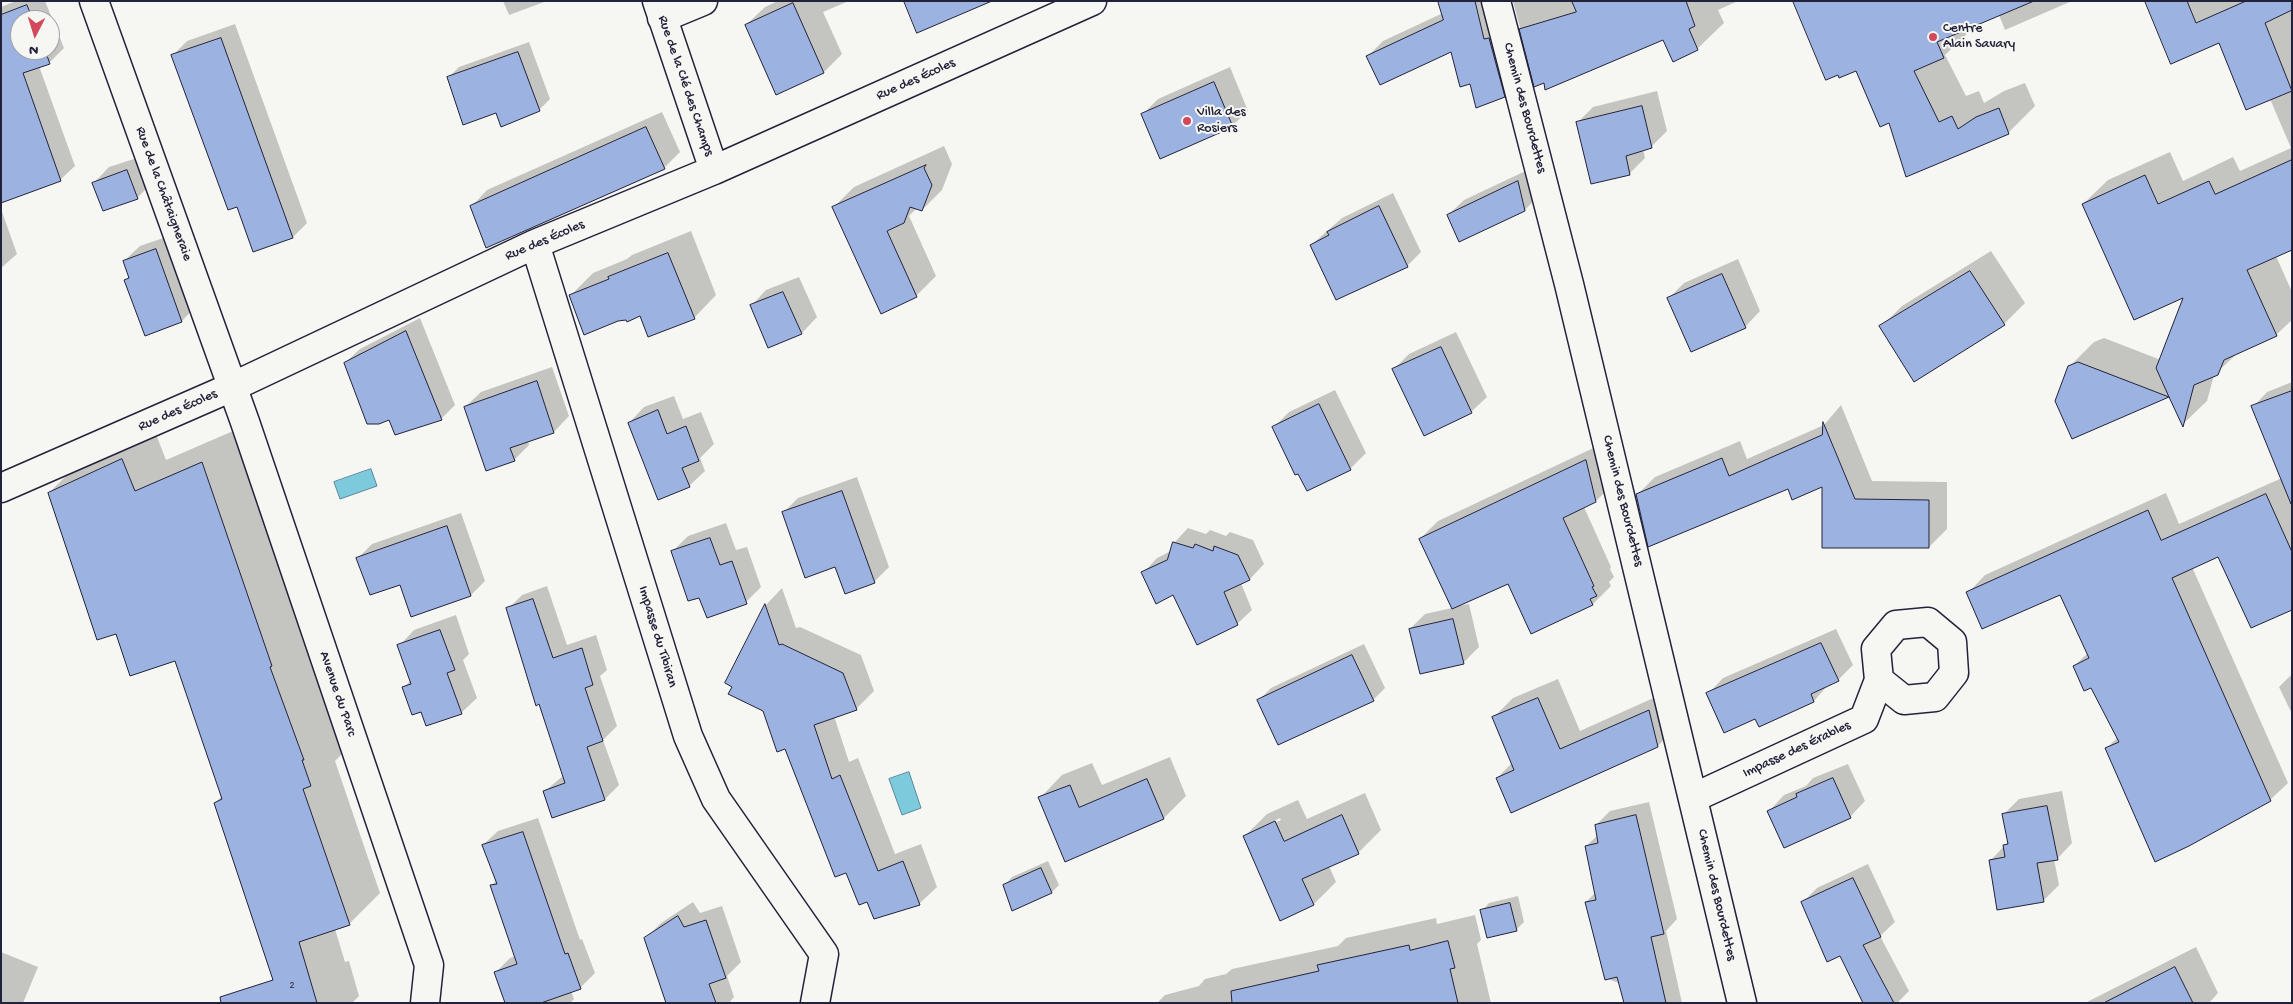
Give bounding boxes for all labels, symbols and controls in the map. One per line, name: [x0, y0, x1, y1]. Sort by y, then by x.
north arrow: [10, 10, 60, 60]
street label: Rue de la Clé des Champs: [653, 14, 717, 158]
place label: Centre Alain Savary: [1943, 21, 2015, 54]
marker: Centre Alain Savary: [1927, 31, 1939, 43]
text: N: [28, 41, 39, 58]
street label: Chemin des Bourdettes: [1498, 41, 1550, 175]
street label: Rue des Écoles: [874, 55, 958, 105]
place label: Villa des Rosiers: [1197, 105, 1246, 138]
marker: Villa des Rosiers: [1181, 115, 1193, 127]
street label: Rue de la Châtaigneraie: [131, 125, 195, 263]
street label: Rue des Écoles: [503, 217, 587, 265]
street label: Rue des Écoles: [136, 386, 220, 436]
street label: Chemin des Bourdettes: [1598, 434, 1646, 568]
street label: Impasse du Tibiran: [634, 584, 680, 690]
street label: Avenue du Parc: [315, 649, 359, 739]
street label: Impasse des Érables: [1740, 718, 1854, 782]
street label: Chemin des Bourdettes: [1693, 828, 1739, 962]
house number: 2: [289, 979, 295, 993]

